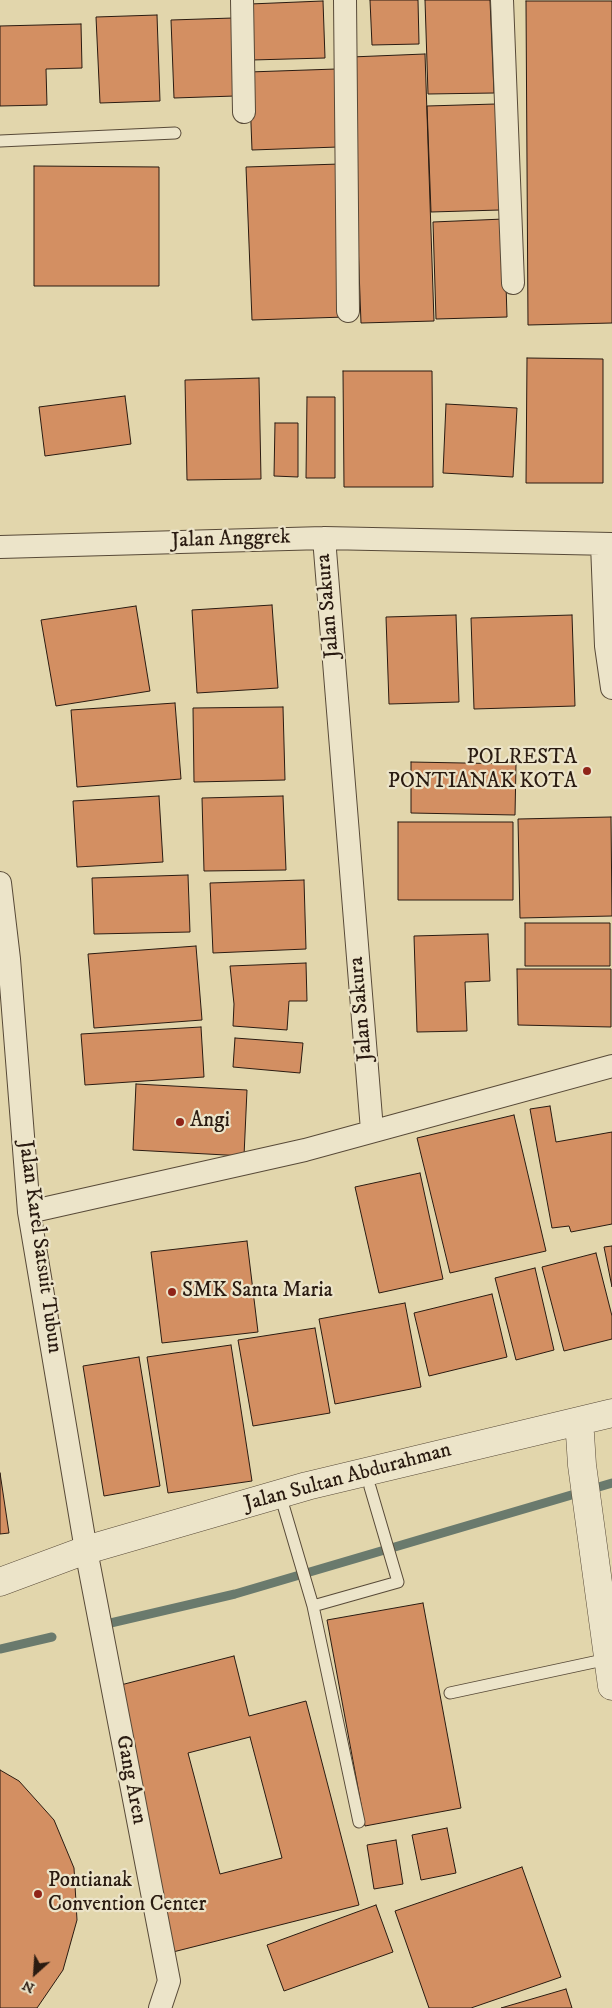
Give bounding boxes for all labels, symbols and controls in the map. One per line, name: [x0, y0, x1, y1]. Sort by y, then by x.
street label: Jalan Anggrek: [171, 525, 291, 555]
street label: Jalan Sakura: [312, 553, 346, 659]
place label: POLRESTA PONTIANAK KOTA: [388, 746, 577, 796]
marker: POLRESTA PONTIANAK KOTA: [581, 765, 593, 777]
street label: Jalan Sakura: [345, 956, 379, 1062]
place label: Angi: [190, 1109, 230, 1135]
marker: Angi: [174, 1116, 186, 1128]
street label: Jalan Karel Satsuit Tubun: [12, 1139, 66, 1355]
place label: SMK Santa Maria: [182, 1279, 333, 1305]
marker: SMK Santa Maria: [166, 1286, 178, 1298]
street label: Jalan Sultan Abdurahman: [242, 1438, 454, 1518]
street label: Gang Aren: [109, 1733, 151, 1827]
place label: Pontianak Convention Center: [48, 1869, 206, 1919]
marker: Pontianak Convention Center: [32, 1888, 44, 1900]
north arrow: [10, 1948, 60, 1998]
text: N: [19, 1976, 38, 1997]

